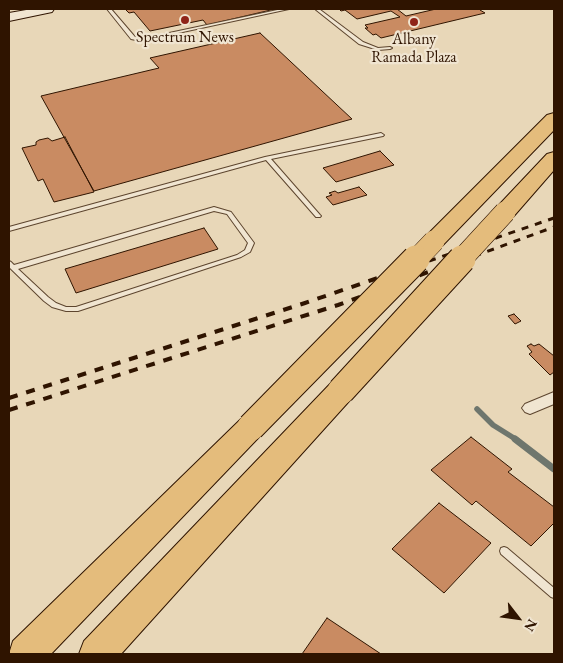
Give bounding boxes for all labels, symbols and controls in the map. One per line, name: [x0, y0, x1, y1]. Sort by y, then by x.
marker: Spectrum News: [179, 14, 191, 26]
marker: Albany Ramada Plaza: [408, 16, 420, 28]
place label: Spectrum News: [136, 28, 234, 48]
place label: Albany Ramada Plaza: [371, 30, 457, 68]
north arrow: [493, 593, 543, 643]
text: N: [520, 616, 542, 635]

